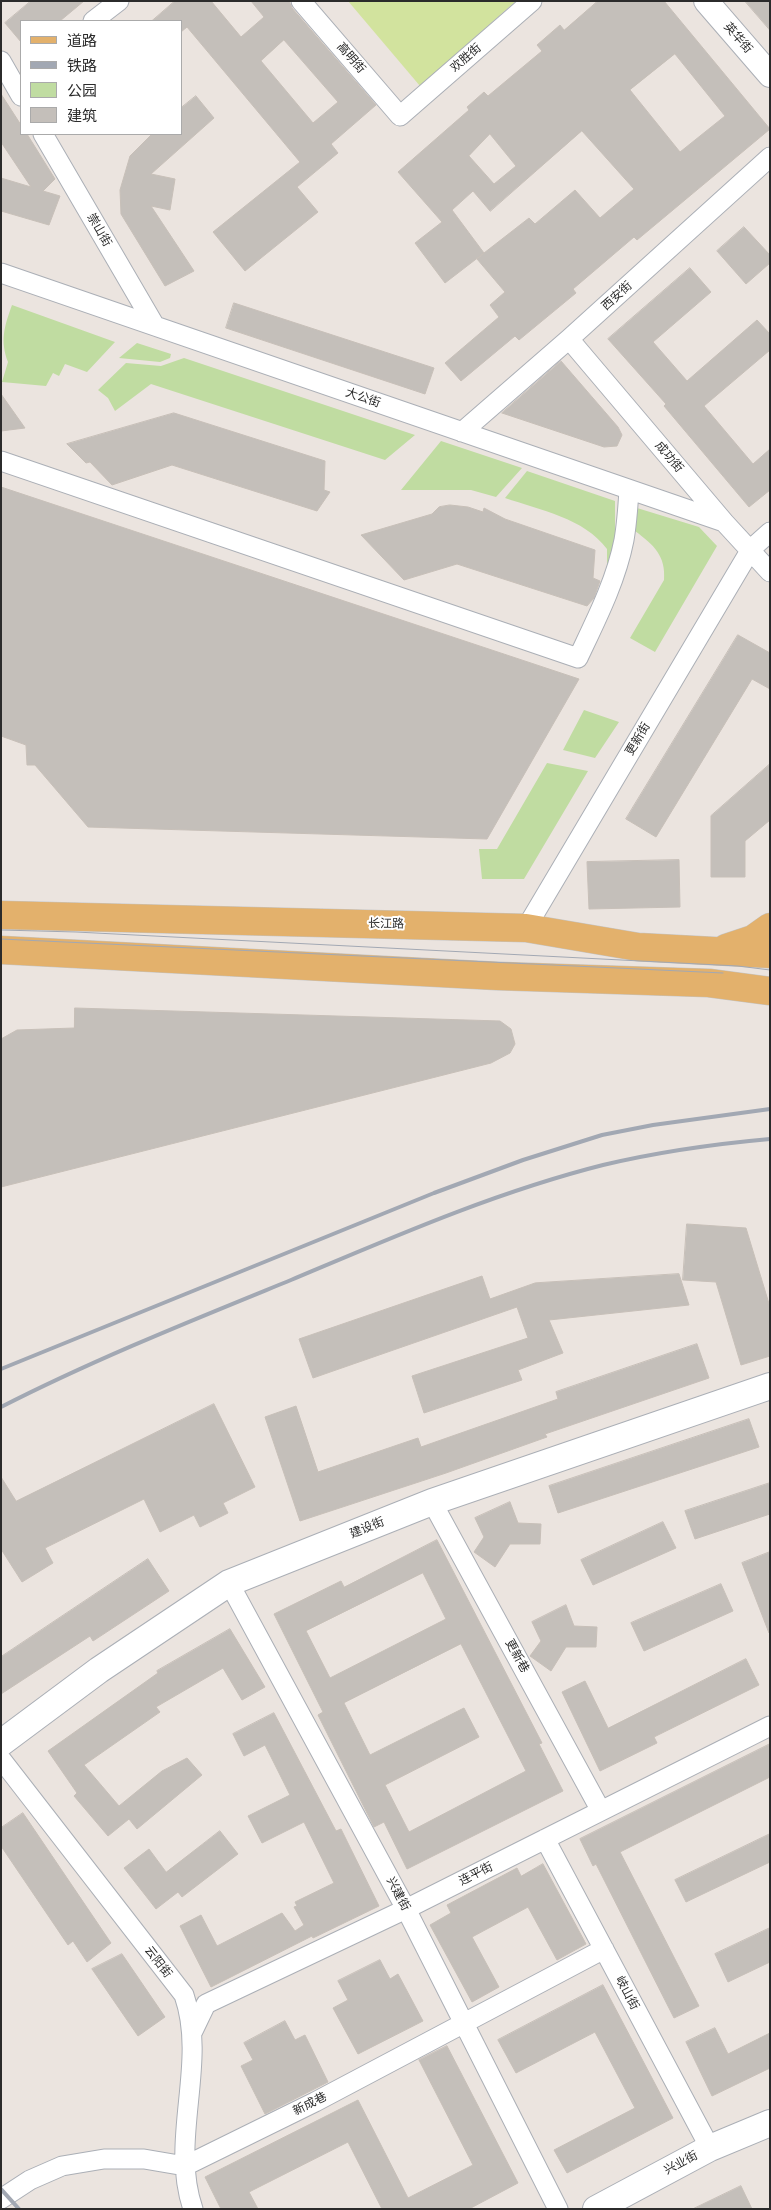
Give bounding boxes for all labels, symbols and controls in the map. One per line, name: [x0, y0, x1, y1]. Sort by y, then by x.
legend: [20, 20, 182, 135]
street label: 英华街: [721, 20, 755, 56]
text: 道路: [67, 32, 97, 50]
street label: 高明街: [334, 40, 368, 76]
street label: 欢胜街: [448, 41, 484, 75]
text: 铁路: [67, 57, 97, 75]
text: 公园: [67, 82, 97, 100]
text: 建筑: [67, 107, 97, 125]
street label: 崇山街: [84, 211, 114, 249]
street label: 西安街: [599, 279, 635, 313]
street label: 大公街: [344, 385, 382, 411]
street label: 成功街: [652, 439, 686, 475]
street label: 更新街: [623, 720, 653, 758]
street label: 长江路: [368, 916, 404, 932]
street label: 建设街: [348, 1515, 386, 1541]
street label: 更新巷: [502, 1637, 532, 1675]
street label: 连平街: [457, 1859, 495, 1889]
street label: 兴建街: [383, 1875, 413, 1913]
street label: 云阳街: [141, 1943, 175, 1981]
street label: 岐山街: [612, 1974, 642, 2012]
street label: 新成巷: [291, 2089, 329, 2119]
street label: 兴业街: [662, 2148, 700, 2178]

